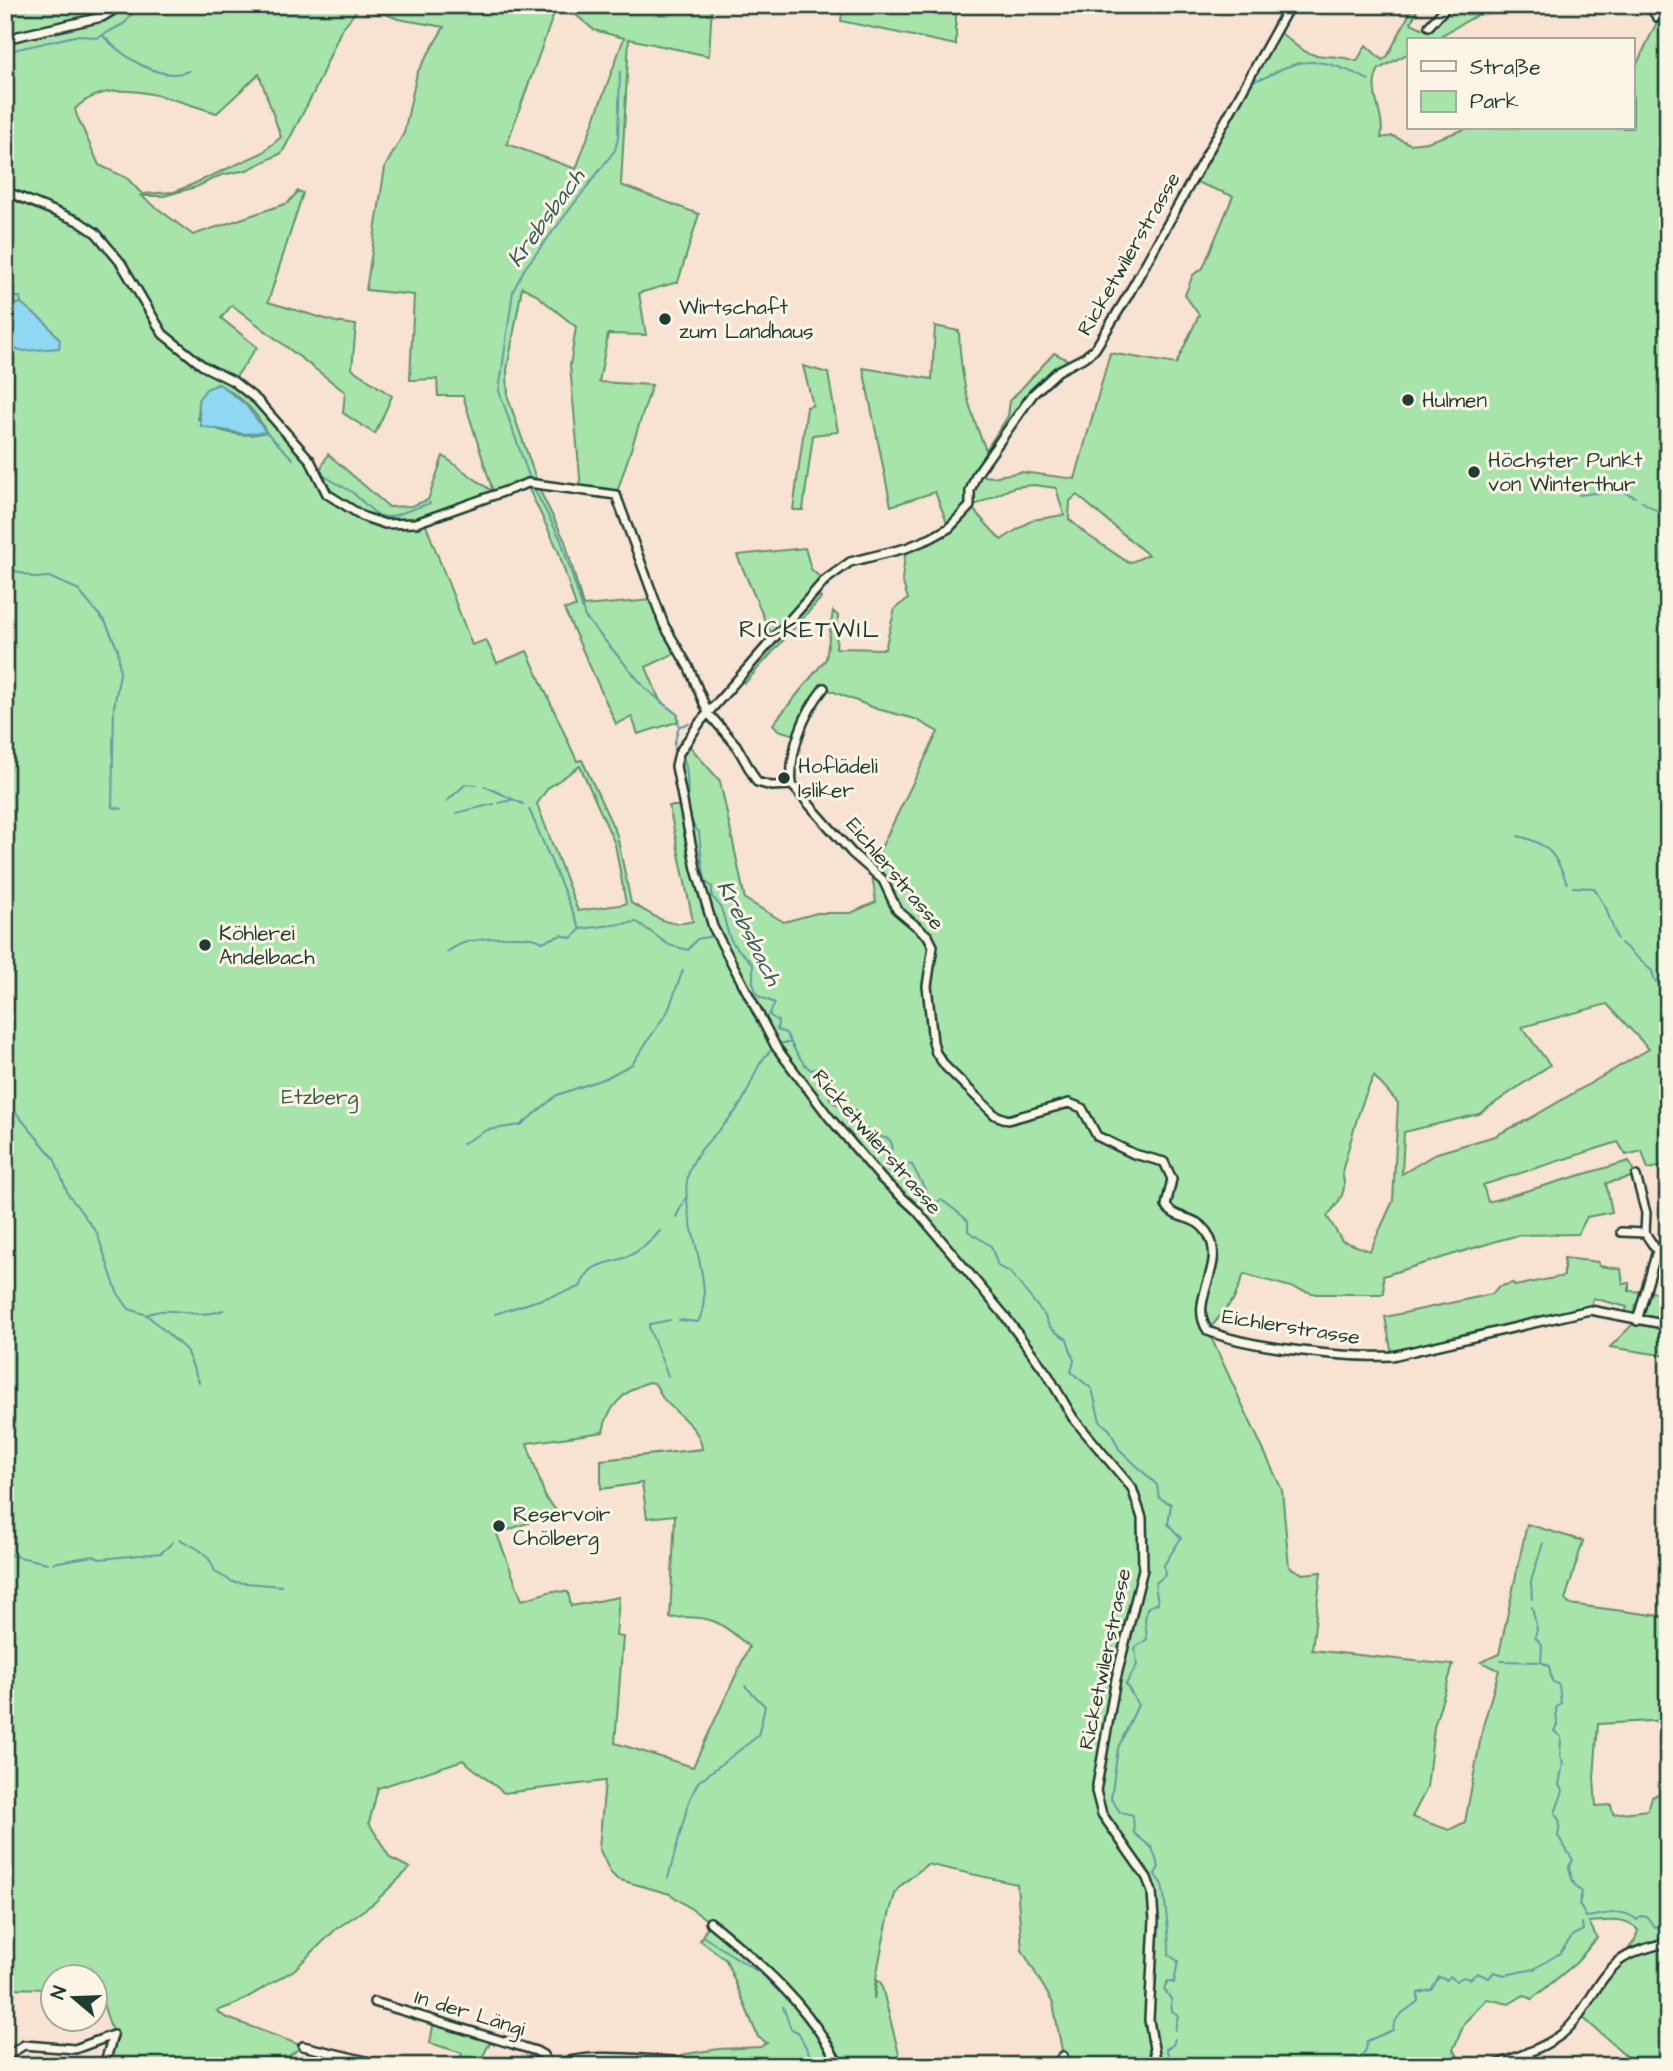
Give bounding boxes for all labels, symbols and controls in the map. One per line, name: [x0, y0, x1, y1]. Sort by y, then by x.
legend: [1407, 38, 1634, 130]
text: Straße: [1470, 53, 1541, 82]
text: Park: [1470, 87, 1519, 116]
water label: Krebsbach: [500, 161, 593, 274]
street label: Ricketwilerstrasse: [1070, 167, 1188, 341]
place label: Wirtschaft zum Landhaus: [679, 293, 814, 346]
marker: Wirtschaft zum Landhaus: [657, 311, 673, 327]
place label: Hulmen: [1422, 386, 1487, 415]
marker: Hulmen: [1400, 392, 1416, 408]
place label: Höchster Punkt von Winterthur: [1488, 446, 1643, 499]
marker: Höchster Punkt von Winterthur: [1466, 464, 1482, 480]
district label: RICKETWIL: [739, 613, 881, 647]
place label: Hoflädeli Isliker: [798, 752, 878, 805]
marker: Hoflädeli Isliker: [776, 770, 792, 786]
street label: Eichlerstrasse: [839, 811, 951, 937]
water label: Krebsbach: [709, 875, 790, 993]
place label: Köhlerei Andelbach: [219, 919, 315, 972]
marker: Köhlerei Andelbach: [197, 937, 213, 953]
street label: Ricketwilerstrasse: [806, 1063, 948, 1221]
park label: Etzberg: [282, 1083, 359, 1114]
street label: Eichlerstrasse: [1220, 1302, 1362, 1352]
place label: Reservoir Chölberg: [513, 1500, 611, 1555]
marker: Reservoir Chölberg: [491, 1518, 507, 1534]
street label: Ricketwilerstrasse: [1072, 1566, 1138, 1752]
north arrow: [38, 1962, 108, 2032]
street label: In der Längi: [411, 1982, 529, 2045]
text: N: [45, 1983, 74, 2003]

